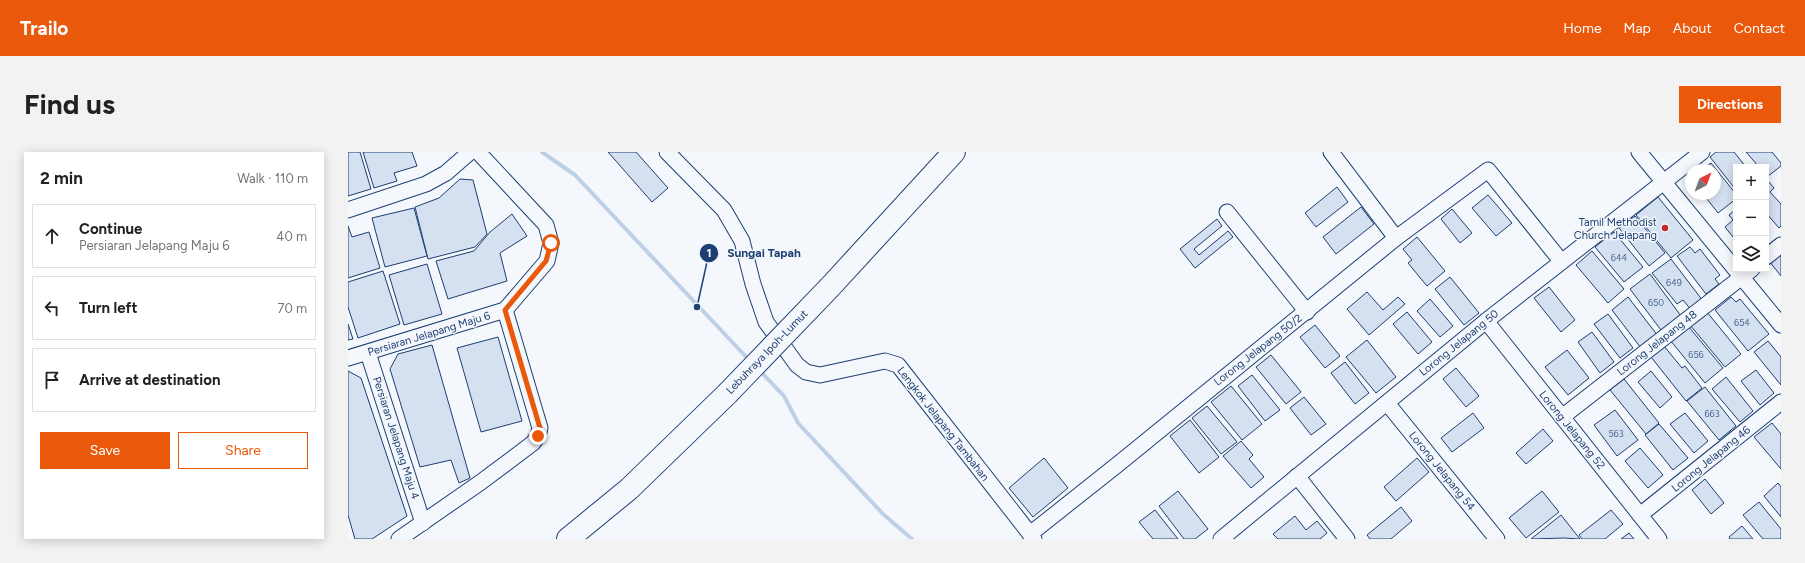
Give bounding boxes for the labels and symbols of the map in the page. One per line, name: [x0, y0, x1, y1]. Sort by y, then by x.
north arrow: [1685, 164, 1721, 200]
place label: Tamil Methodist Church Jelapang: [1574, 216, 1657, 242]
marker: Tamil Methodist Church Jelapang: [1660, 223, 1670, 233]
route start: [542, 234, 560, 252]
callout: Sungai Tapah: [699, 241, 809, 265]
text: 1: [706, 246, 712, 260]
text: Sungai Tapah: [727, 246, 801, 260]
house number: 644: [1611, 252, 1628, 263]
house number: 649: [1666, 277, 1682, 288]
house number: 650: [1648, 297, 1664, 308]
street label: Lebuhraya Ipoh-Lumut: [723, 307, 811, 397]
street label: Lorong Jelapang 50: [1417, 307, 1501, 379]
street label: Lorong Jelapang 48: [1614, 307, 1700, 378]
street label: Persiaran Jelapang Maju 6: [366, 309, 492, 359]
street label: Lorong Jelapang 50/2: [1211, 311, 1305, 389]
house number: 654: [1734, 317, 1750, 328]
house number: 656: [1688, 349, 1704, 360]
street label: Lengkok Jelapang Tambahan: [894, 364, 992, 484]
street label: Persiaran Jelapang Maju 4: [370, 375, 422, 501]
street label: Lorong Jelapang 52: [1536, 388, 1608, 472]
house number: 663: [1704, 408, 1720, 419]
street label: Lorong Jelapang 46: [1669, 423, 1753, 495]
route end: [529, 427, 547, 445]
house number: 563: [1608, 428, 1624, 439]
street label: Lorong Jelapang 54: [1406, 429, 1478, 513]

